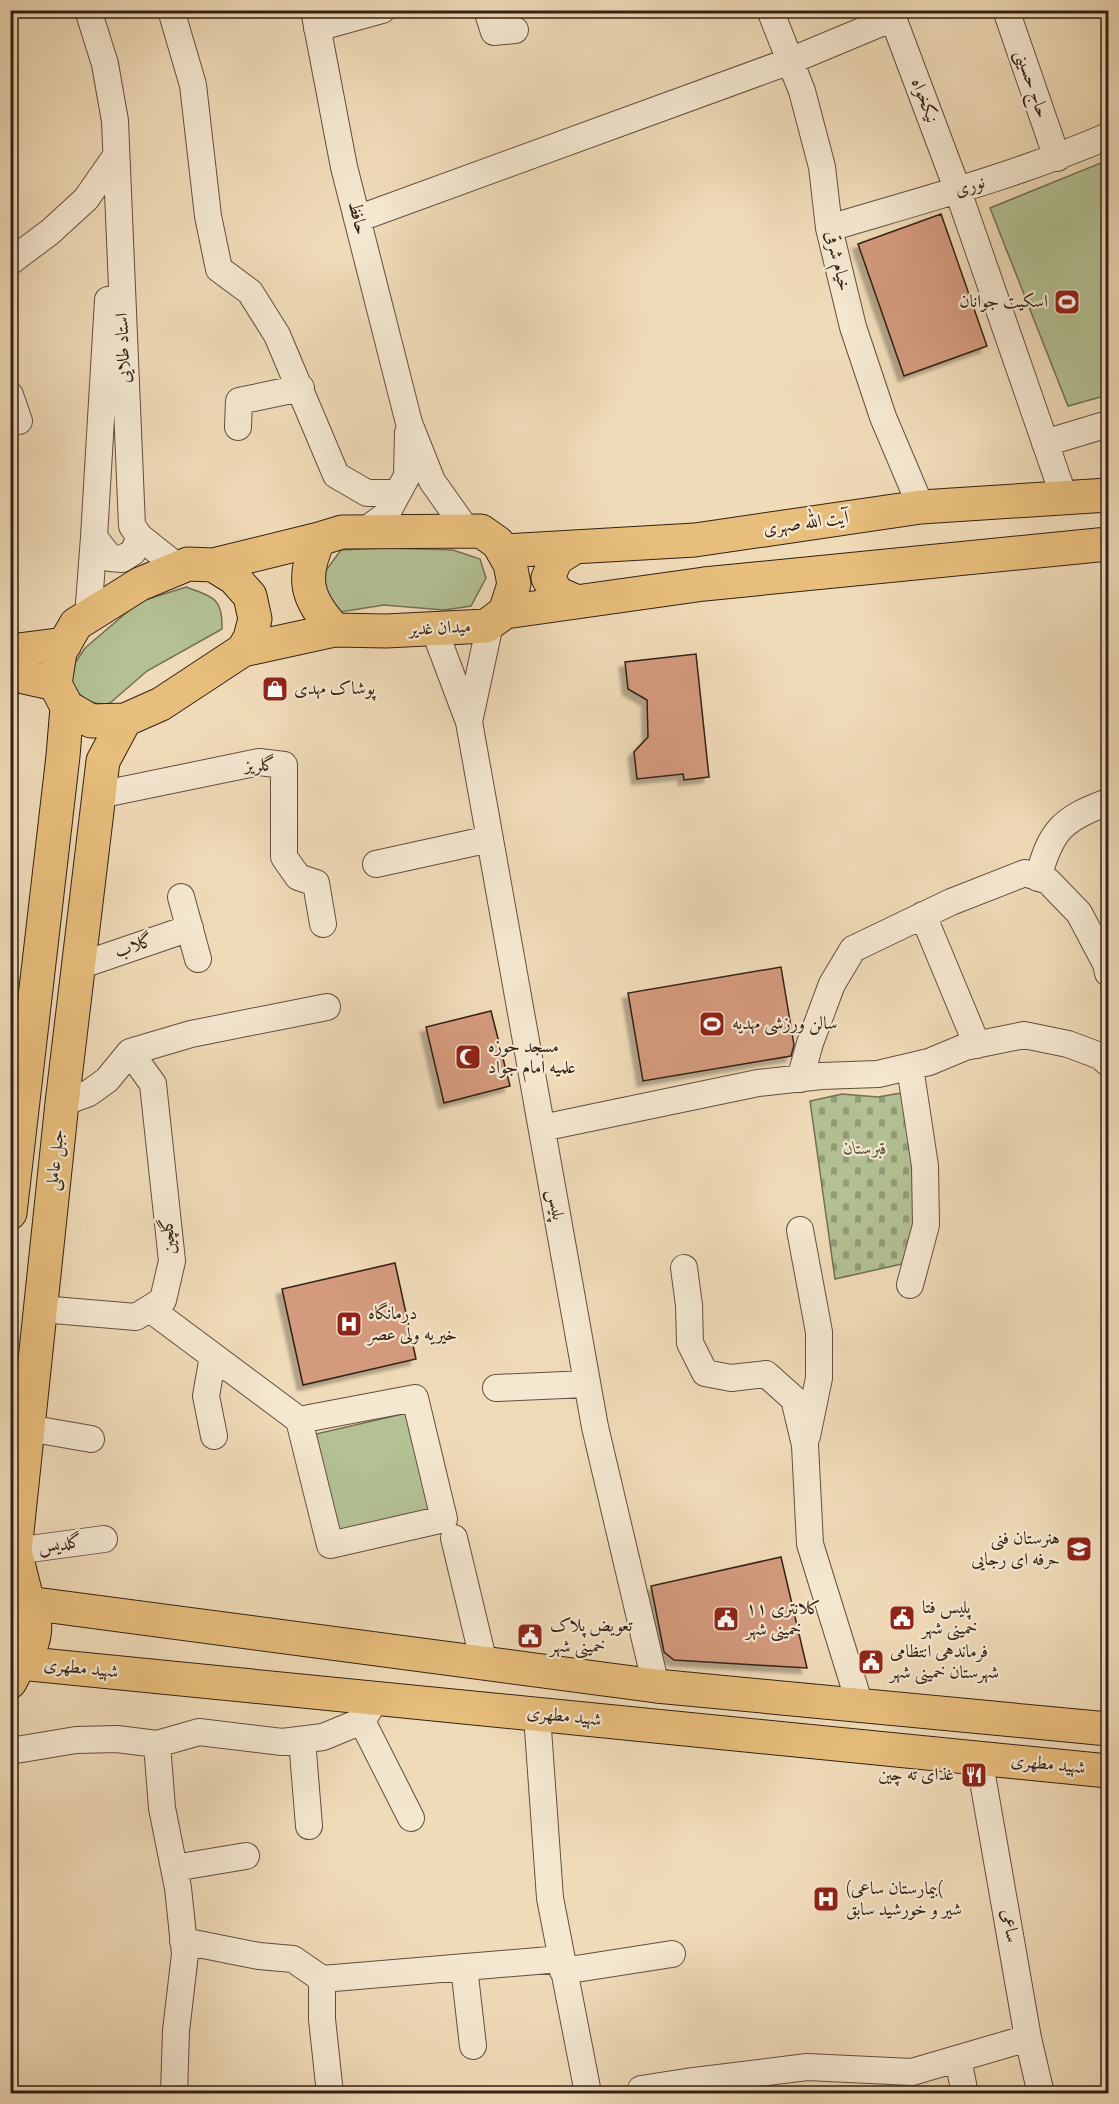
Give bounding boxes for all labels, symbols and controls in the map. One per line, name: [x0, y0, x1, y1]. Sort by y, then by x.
street label: حاج حسینی: [1006, 47, 1053, 122]
street label: نیکخواه: [905, 75, 943, 127]
street label: نوری: [952, 171, 988, 203]
street label: حافظ: [342, 199, 372, 237]
street label: خیام شرقی: [816, 229, 855, 294]
sports icon: اسکیت جوانان: [1052, 287, 1082, 317]
place label: اسکیت جوانان: [959, 291, 1048, 314]
street label: استاد طلایی: [111, 312, 137, 384]
street label: آیت الله صهری: [761, 502, 852, 541]
street label: میدان غدیر: [406, 616, 472, 642]
shop icon: پوشاک مهدی: [260, 674, 290, 704]
place label: پوشاک مهدی: [294, 678, 377, 701]
street label: گلریز: [243, 753, 275, 778]
street label: گلاب: [111, 929, 156, 964]
sports icon: سالن ورزشی مهدیه: [697, 1009, 727, 1039]
place label: سالن ورزشی مهدیه: [732, 1013, 838, 1036]
place label: مسجد حوزه علمیه امام جواد: [488, 1036, 576, 1083]
mosque icon: مسجد حوزه علمیه امام جواد: [453, 1042, 483, 1072]
street label: جبل عاملی: [41, 1128, 71, 1192]
park label: قبرستان: [843, 1138, 887, 1161]
street label: پلیس: [541, 1188, 569, 1224]
street label: گلچین: [155, 1216, 182, 1256]
place label: درمانگاه خیریه ولی عصر: [366, 1301, 457, 1347]
hospital icon: درمانگاه خیریه ولی عصر: [334, 1309, 364, 1339]
place label: هنرستان فنی حرفه ای رجایی: [971, 1528, 1060, 1572]
street label: گلدیس: [37, 1530, 83, 1559]
school or university icon: هنرستان فنی حرفه ای رجایی: [1064, 1534, 1094, 1564]
place label: پلیس فتا خمینی شهر: [920, 1597, 977, 1641]
place label: کلانتری ۱۱ خمینی شهر: [744, 1598, 821, 1642]
public building icon: پلیس فتا خمینی شهر: [887, 1603, 917, 1633]
public building icon: کلانتری ۱۱ خمینی شهر: [711, 1604, 741, 1634]
place label: تعویض پلاک خمینی شهر: [548, 1615, 633, 1659]
public building icon: تعویض پلاک خمینی شهر: [515, 1621, 545, 1651]
place label: فرماندهی انتظامی شهرستان خمینی شهر: [888, 1641, 999, 1685]
public building icon: فرماندهی انتظامی شهرستان خمینی شهر: [856, 1647, 886, 1677]
street label: شهید مطهری: [42, 1654, 120, 1684]
street label: شهید مطهری: [525, 1702, 603, 1732]
street label: شهید مطهری: [1009, 1750, 1087, 1780]
restaurant icon: غذای ته چین: [959, 1760, 989, 1790]
place label: غذای ته چین: [878, 1764, 954, 1787]
place label: (بیمارستان ساعی( شیر و خورشید سابق: [846, 1878, 962, 1922]
hospital icon: (بیمارستان ساعی( شیر و خورشید سابق: [811, 1884, 841, 1914]
street label: ساعی: [995, 1907, 1023, 1945]

